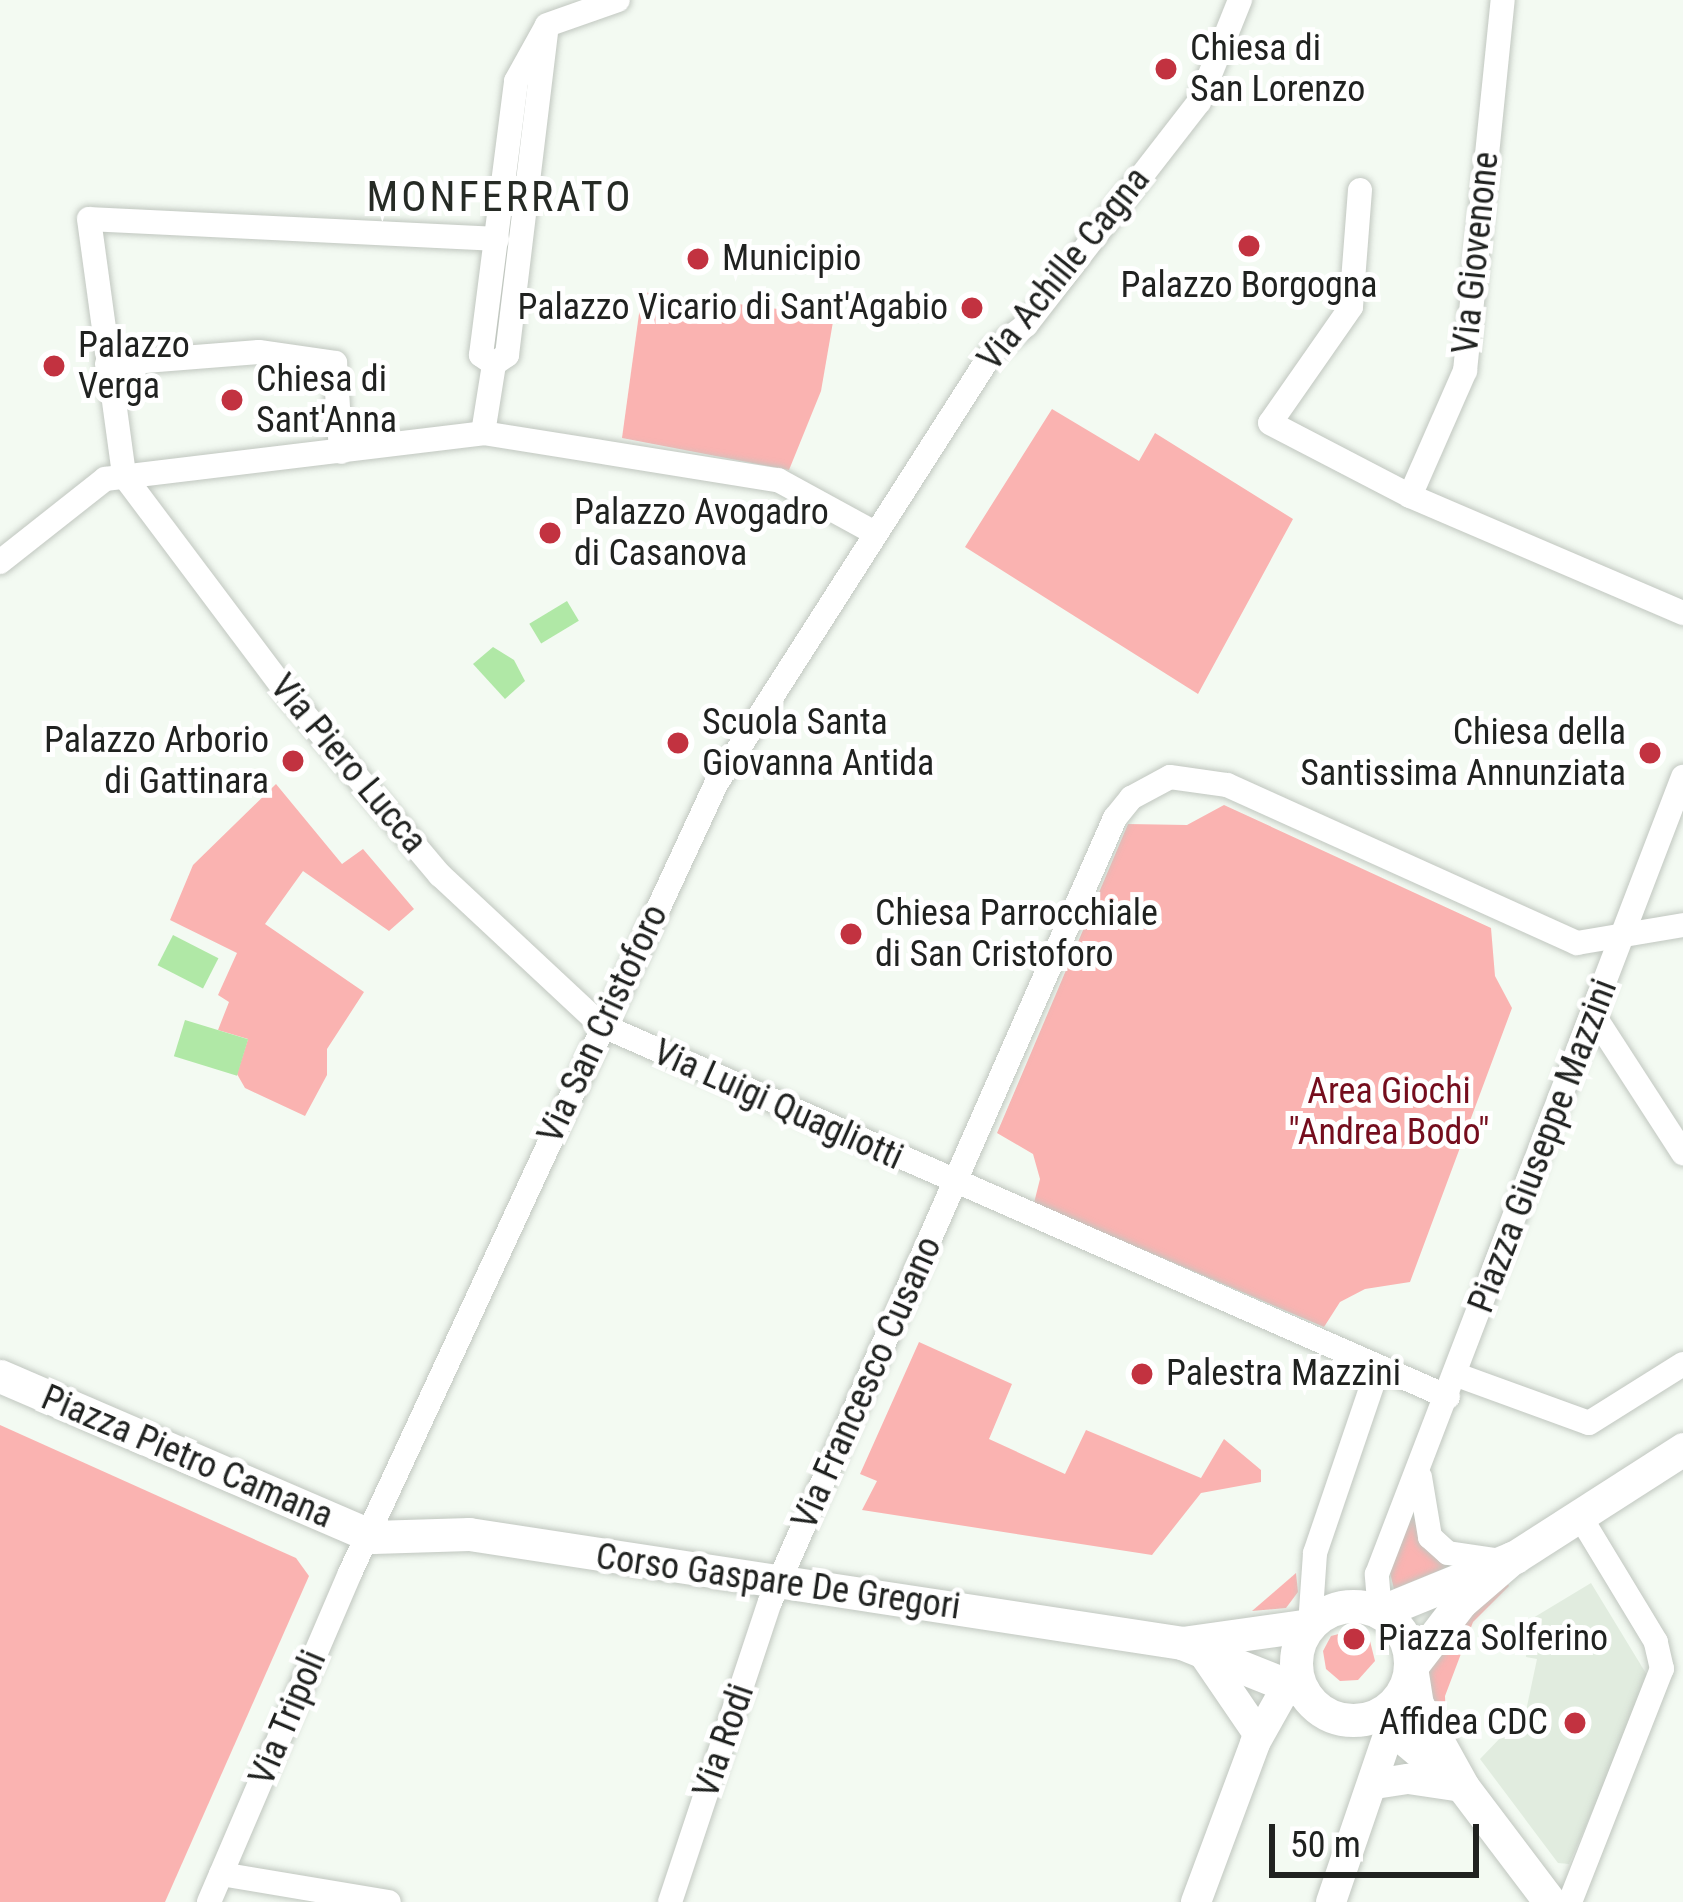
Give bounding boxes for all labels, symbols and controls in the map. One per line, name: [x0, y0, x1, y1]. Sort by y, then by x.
place label: Chiesa di San Lorenzo: [1190, 26, 1365, 111]
marker: Chiesa di San Lorenzo: [1153, 56, 1179, 82]
street label: Via Giovenone: [1444, 150, 1508, 356]
street label: Via Achille Cagna: [969, 159, 1159, 379]
district label: MONFERRATO: [367, 172, 633, 222]
marker: Palazzo Borgogna: [1236, 233, 1262, 259]
place label: Municipio: [722, 237, 861, 281]
marker: Municipio: [685, 246, 711, 272]
place label: Palazzo Borgogna: [1121, 264, 1377, 308]
place label: Palazzo Vicario di Sant'Agabio: [518, 286, 948, 330]
marker: Palazzo Vicario di Sant'Agabio: [959, 295, 985, 321]
place label: Palazzo Verga: [78, 323, 190, 408]
marker: Palazzo Verga: [41, 353, 67, 379]
place label: Chiesa di Sant'Anna: [256, 357, 397, 442]
marker: Chiesa di Sant'Anna: [219, 387, 245, 413]
place label: Palazzo Avogadro di Casanova: [574, 490, 829, 575]
marker: Palazzo Avogadro di Casanova: [537, 520, 563, 546]
street label: Via Piero Lucca: [261, 666, 435, 862]
place label: Scuola Santa Giovanna Antida: [702, 700, 934, 785]
place label: Chiesa della Santissima Annunziata: [1300, 710, 1626, 795]
place label: Palazzo Arborio di Gattinara: [44, 718, 269, 803]
marker: Scuola Santa Giovanna Antida: [665, 730, 691, 756]
marker: Chiesa della Santissima Annunziata: [1637, 740, 1663, 766]
marker: Palazzo Arborio di Gattinara: [280, 748, 306, 774]
place label: Chiesa Parrocchiale di San Cristoforo: [875, 891, 1158, 976]
street label: Via San Cristoforo: [529, 898, 677, 1150]
marker: Chiesa Parrocchiale di San Cristoforo: [838, 921, 864, 947]
street label: Piazza Giuseppe Mazzini: [1460, 973, 1626, 1319]
street label: Via Luigi Quagliotti: [647, 1031, 909, 1179]
park label: Area Giochi "Andrea Bodo": [1288, 1069, 1490, 1154]
street label: Via Francesco Cusano: [783, 1230, 951, 1536]
place label: Palestra Mazzini: [1166, 1352, 1401, 1396]
marker: Palestra Mazzini: [1129, 1361, 1155, 1387]
street label: Piazza Pietro Camana: [35, 1376, 339, 1538]
street label: Corso Gaspare De Gregori: [593, 1535, 963, 1629]
place label: Piazza Solferino: [1378, 1617, 1608, 1661]
marker: Piazza Solferino: [1341, 1626, 1367, 1652]
street label: Via Tripoli: [240, 1644, 336, 1792]
street label: Via Rodi: [684, 1679, 764, 1803]
place label: Affidea CDC: [1379, 1701, 1548, 1745]
marker: Affidea CDC: [1559, 1707, 1591, 1739]
scale bar: [1275, 1800, 1485, 1874]
text: 50 m: [1290, 1824, 1361, 1866]

